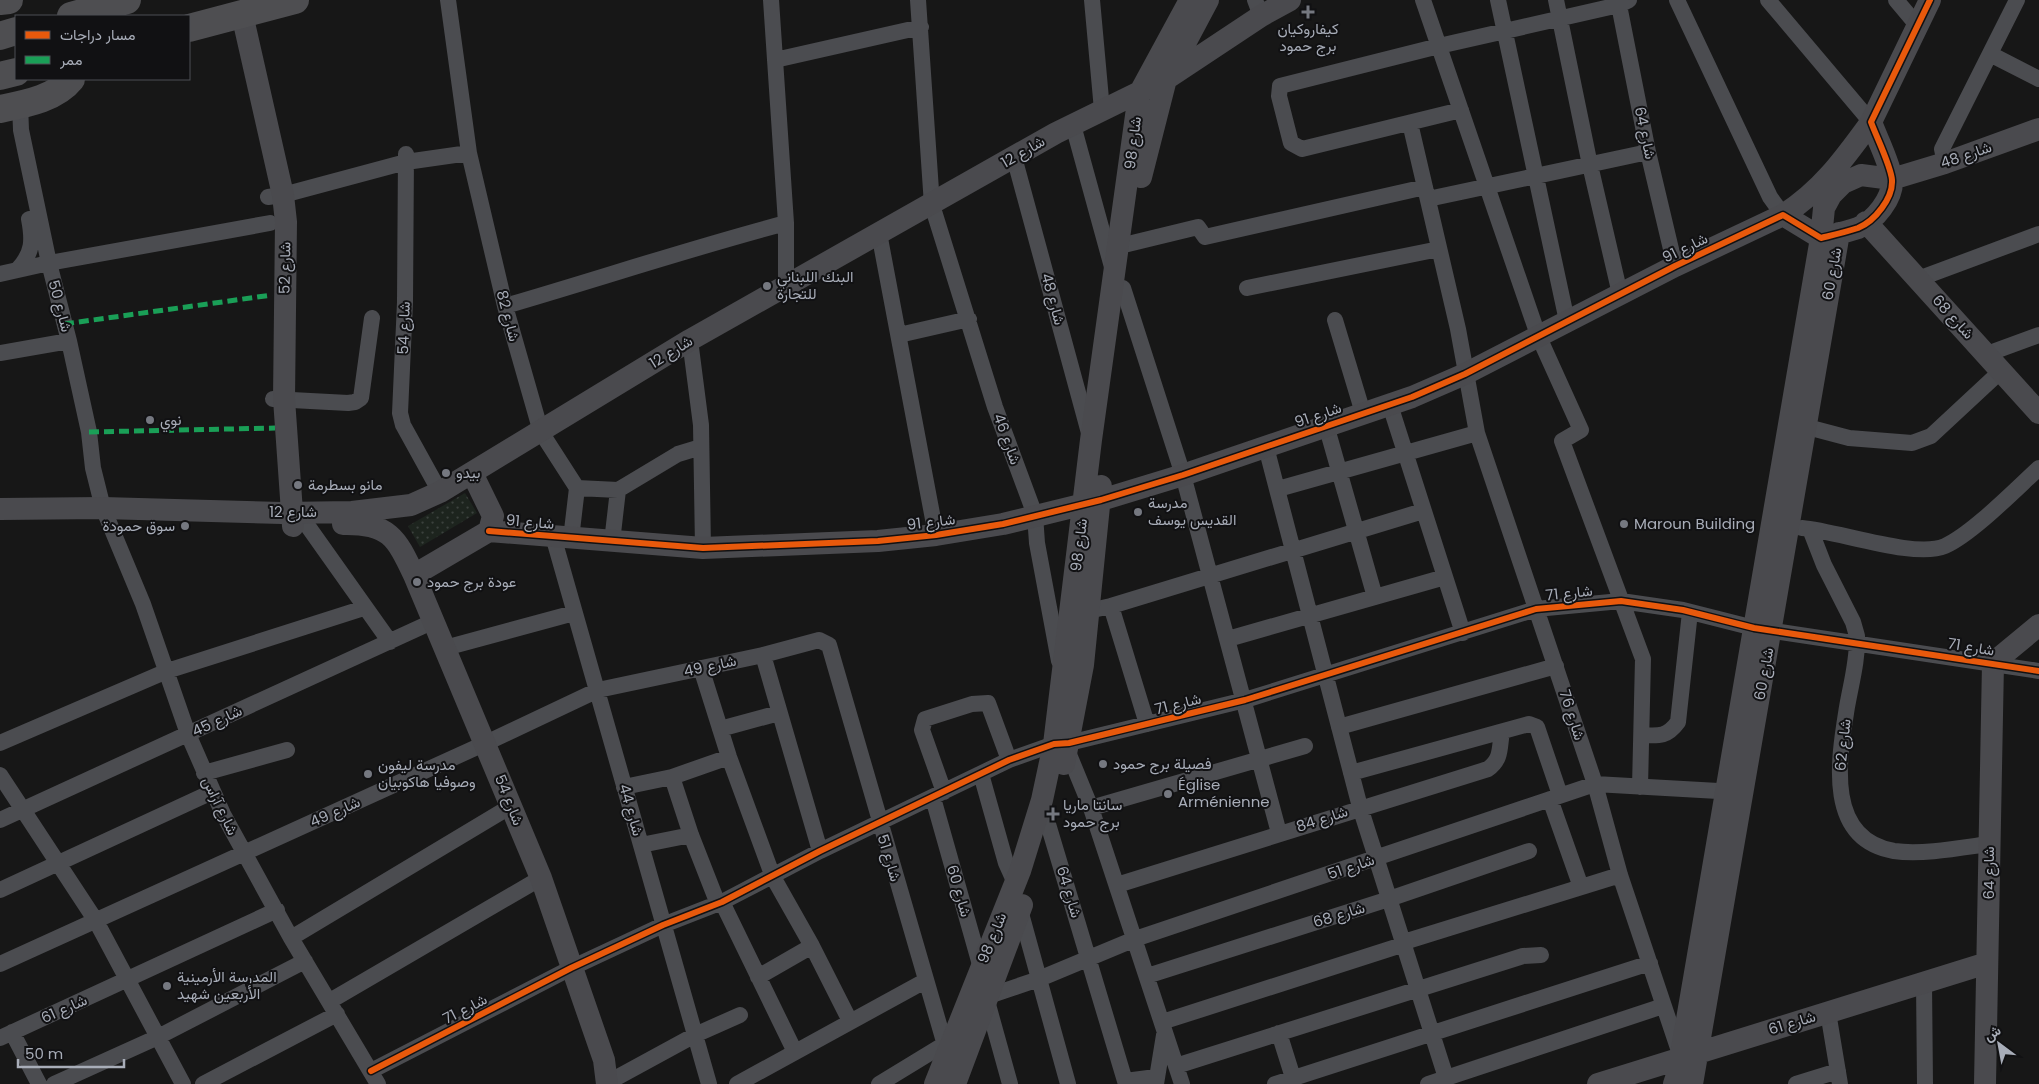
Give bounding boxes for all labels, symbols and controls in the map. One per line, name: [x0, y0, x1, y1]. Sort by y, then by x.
marker: كيفاروكيان برج حمود: [1302, 6, 1314, 18]
legend: [15, 15, 190, 80]
place label: كيفاروكيان برج حمود: [1277, 18, 1339, 57]
text: مسار دراجات: [60, 24, 136, 45]
text: ممر: [59, 49, 82, 70]
street label: شارع 64: [1629, 105, 1661, 161]
street label: شارع 98: [1119, 115, 1147, 171]
street label: شارع 12: [997, 130, 1049, 173]
street label: شارع 48: [1937, 136, 1995, 174]
street label: شارع 91: [1658, 227, 1712, 269]
street label: شارع 52: [274, 242, 296, 294]
street label: شارع 60: [1817, 246, 1847, 302]
place label: البنك اللبناني للتجارة: [777, 266, 853, 304]
street label: شارع 48: [1036, 271, 1071, 328]
street label: شارع 50: [43, 278, 78, 335]
marker: البنك اللبناني للتجارة: [761, 280, 773, 292]
street label: شارع 82: [491, 288, 525, 344]
street label: شارع 68: [1927, 290, 1979, 344]
street label: شارع 54: [392, 301, 416, 355]
street label: شارع 12: [645, 330, 697, 374]
street label: شارع 91: [1292, 397, 1345, 433]
place label: نوي: [160, 409, 182, 433]
street label: شارع 46: [988, 410, 1026, 468]
marker: نوي: [144, 414, 156, 426]
place label: بيدو: [456, 462, 481, 483]
marker: بيدو: [440, 467, 452, 479]
place label: مانو بسطرمة: [308, 474, 383, 495]
marker: مانو بسطرمة: [292, 479, 304, 491]
place label: مدرسة القديس يوسف: [1148, 492, 1236, 530]
street label: شارع 12: [269, 501, 317, 523]
marker: مدرسة القديس يوسف: [1132, 506, 1144, 518]
street label: شارع 91: [906, 508, 957, 536]
street label: شارع 91: [505, 509, 555, 535]
place label: Maroun Building: [1634, 513, 1755, 534]
place label: سوق حمودة: [103, 515, 175, 536]
street label: شارع 98: [1065, 517, 1093, 573]
marker: Maroun Building: [1618, 518, 1630, 530]
marker: سوق حمودة: [179, 520, 191, 532]
place label: عودة برج حمود: [427, 571, 517, 593]
marker: عودة برج حمود: [411, 576, 423, 588]
street label: شارع 71: [1544, 580, 1594, 606]
street label: شارع 71: [1946, 632, 1996, 662]
street label: شارع 60: [1749, 646, 1779, 702]
street label: شارع 49: [682, 650, 738, 682]
street label: شارع 76: [1554, 687, 1591, 743]
street label: شارع 71: [1152, 688, 1204, 720]
street label: شارع 45: [188, 700, 246, 742]
street label: شارع 62: [1829, 718, 1857, 772]
place label: فصيلة برج حمود: [1113, 753, 1212, 775]
place label: مدرسة ليفون وصوفيا هاكوبيان: [378, 754, 476, 792]
marker: فصيلة برج حمود: [1097, 758, 1109, 770]
marker: مدرسة ليفون وصوفيا هاكوبيان: [362, 768, 374, 780]
street label: شارع 54: [489, 771, 529, 829]
street label: شارع آراس: [196, 773, 244, 839]
place label: Église Arménienne: [1178, 774, 1270, 812]
street label: شارع 44: [613, 781, 649, 839]
marker: Église Arménienne: [1162, 788, 1174, 800]
street label: شارع 49: [306, 791, 364, 833]
place label: سانتا ماريا برج حمود: [1063, 794, 1123, 833]
street label: شارع 84: [1293, 800, 1351, 838]
marker: سانتا ماريا برج حمود: [1047, 808, 1059, 820]
street label: شارع 51: [871, 832, 907, 885]
street label: شارع 64: [1978, 846, 2000, 900]
street label: شارع 51: [1325, 849, 1378, 885]
street label: شارع 60: [941, 862, 977, 920]
street label: شارع 64: [1051, 863, 1087, 921]
street label: شارع 68: [1310, 897, 1368, 933]
street label: شارع 98: [972, 909, 1012, 967]
place label: المدرسة الأرمينية الأربعين شهيد: [177, 966, 277, 1004]
marker: المدرسة الأرمينية الأربعين شهيد: [161, 980, 173, 992]
street label: شارع 71: [439, 988, 491, 1030]
street label: شارع 61: [37, 989, 91, 1029]
street label: شارع 61: [1766, 1005, 1819, 1041]
north arrow: [1974, 1019, 2024, 1069]
text: ش: [1980, 1020, 2005, 1046]
scale bar: [18, 1036, 124, 1068]
text: 50 m: [25, 1043, 63, 1064]

